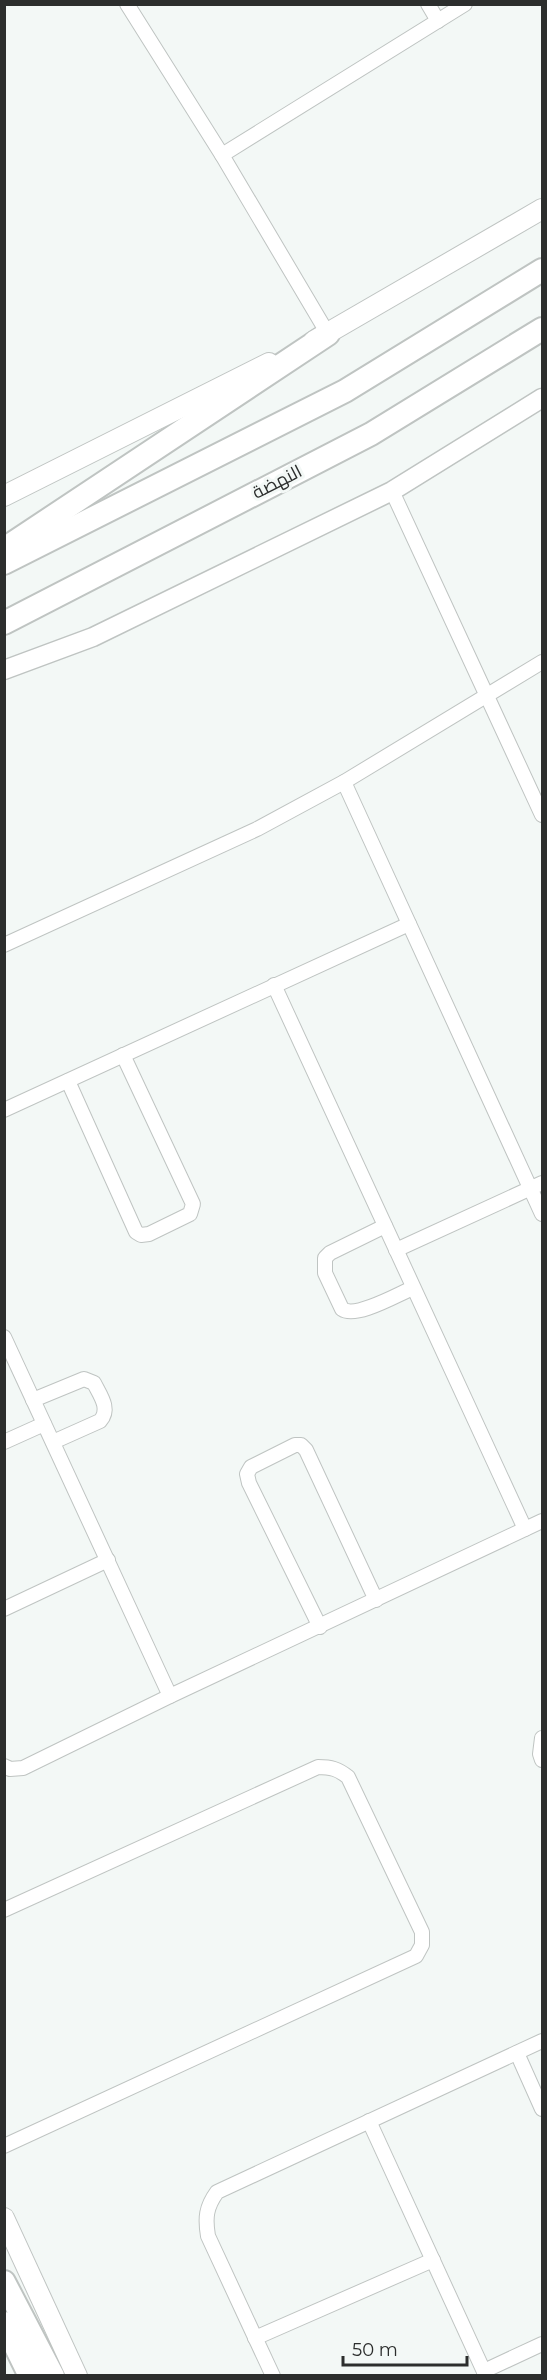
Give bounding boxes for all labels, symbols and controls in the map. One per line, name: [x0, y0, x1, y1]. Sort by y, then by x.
street label: النهضة: [249, 460, 305, 504]
scale bar: [343, 2329, 468, 2367]
text: 50 m: [352, 2339, 398, 2361]

